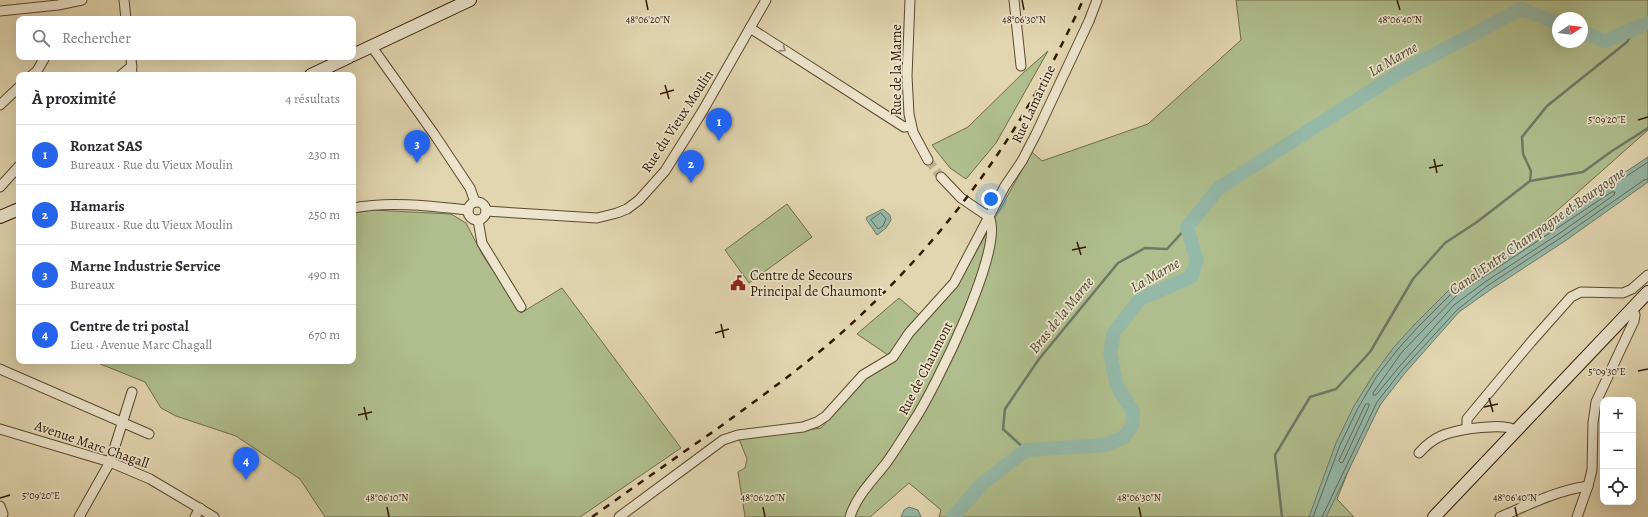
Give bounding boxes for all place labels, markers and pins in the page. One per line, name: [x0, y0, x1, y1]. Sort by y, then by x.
pin: 1: [706, 108, 732, 141]
pin: 3: [404, 130, 430, 163]
pin: 2: [678, 150, 704, 183]
place label: Centre de Secours Principal de Chaumont: [750, 266, 883, 301]
public building icon: Centre de Secours Principal de Chaumont: [729, 274, 747, 292]
pin: 4: [233, 447, 259, 480]

